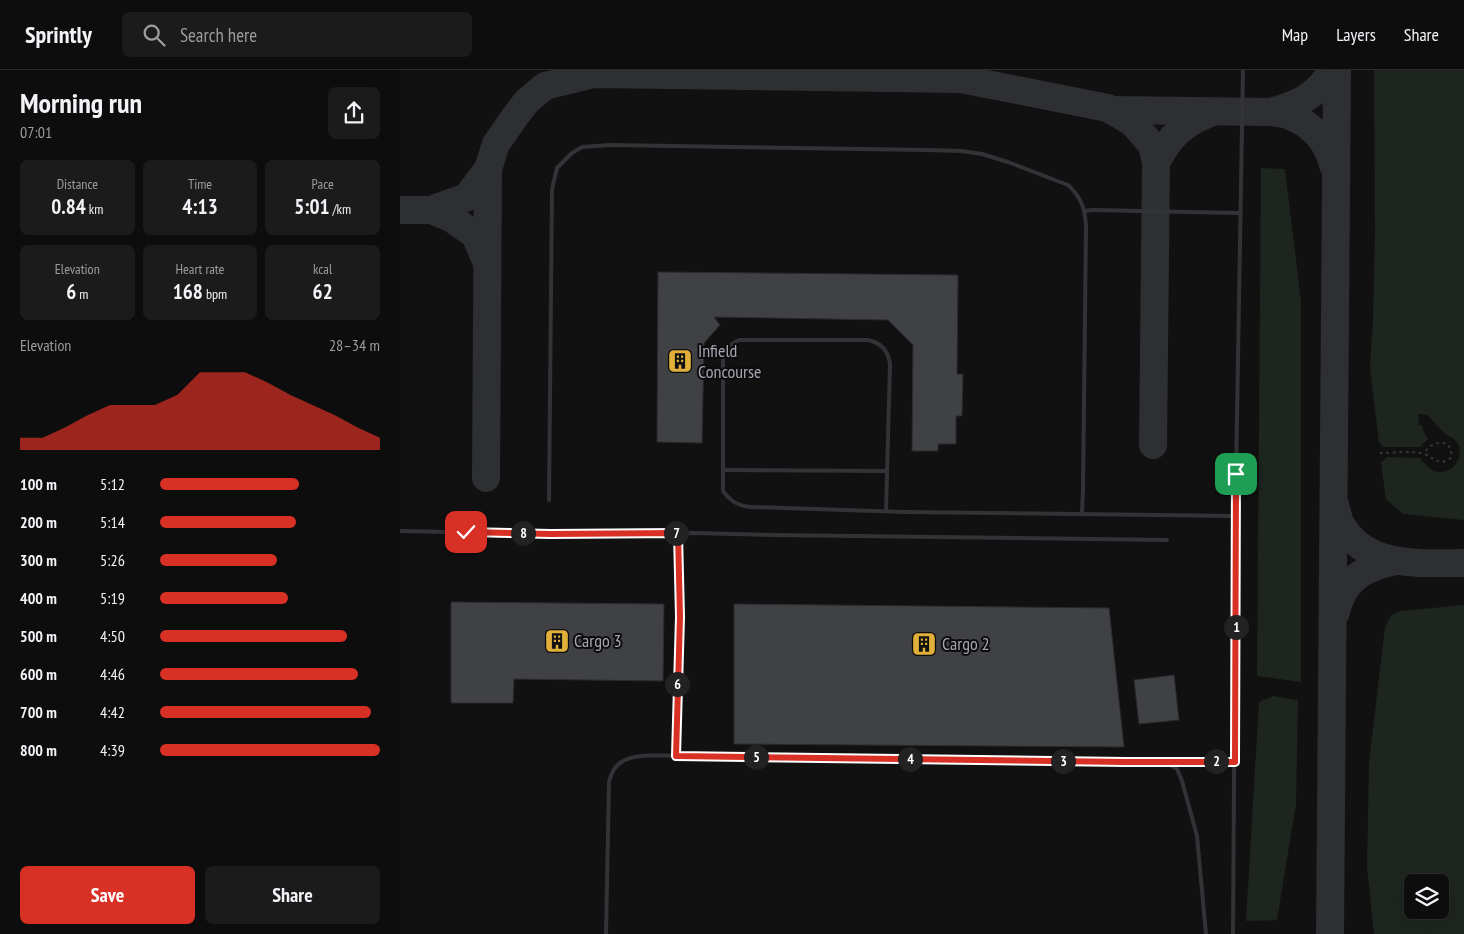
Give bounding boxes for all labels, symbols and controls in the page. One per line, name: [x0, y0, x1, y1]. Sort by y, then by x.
search box: [122, 12, 472, 57]
text: Sprintly: [25, 19, 92, 50]
icon: search: [140, 21, 168, 49]
text: Search here: [180, 23, 257, 47]
text: Map: [1282, 23, 1308, 46]
text: Layers: [1336, 23, 1376, 46]
text: Share: [1404, 23, 1439, 46]
text: Morning run: [20, 84, 142, 121]
button: share: [328, 87, 380, 139]
text: 07:01: [20, 122, 52, 142]
text: Distance: [57, 175, 98, 193]
text: Time: [188, 175, 212, 193]
text: Pace: [312, 175, 334, 193]
text: 0.84: [51, 193, 86, 220]
text: 4:13: [182, 193, 218, 220]
text: 5:01: [294, 193, 330, 220]
text: km: [86, 200, 103, 218]
text: /km: [330, 200, 351, 218]
text: Elevation: [55, 260, 100, 278]
text: Heart rate: [176, 260, 224, 278]
text: kcal: [313, 260, 332, 278]
text: 6: [66, 278, 76, 305]
text: 168: [173, 278, 203, 305]
text: 62: [313, 278, 333, 305]
text: m: [76, 285, 88, 303]
text: bpm: [203, 285, 227, 303]
text: Elevation: [20, 335, 71, 355]
text: 28–34 m: [329, 335, 380, 355]
place label: Infield Concourse: [698, 339, 762, 383]
building icon: Infield Concourse: [667, 348, 693, 374]
pin: [1215, 453, 1257, 495]
icon: arrive: [1222, 460, 1250, 488]
text: 100 m: [20, 474, 57, 494]
text: 5:12: [100, 474, 125, 494]
pin: [445, 511, 487, 553]
text: 200 m: [20, 512, 57, 532]
text: 5:14: [100, 512, 125, 532]
icon: check: [452, 518, 480, 546]
pin: 8: [510, 520, 536, 546]
pin: 7: [664, 520, 688, 546]
text: 8: [520, 524, 527, 542]
text: 7: [673, 524, 680, 542]
text: 300 m: [20, 550, 57, 570]
text: 5:26: [100, 550, 125, 570]
text: 400 m: [20, 588, 57, 608]
text: 5:19: [100, 588, 125, 608]
pin: 1: [1224, 614, 1248, 640]
text: 1: [1233, 618, 1240, 636]
text: 500 m: [20, 626, 57, 646]
text: 4:50: [100, 626, 125, 646]
building icon: Cargo 3: [544, 628, 570, 654]
place label: Cargo 3: [574, 629, 622, 652]
building icon: Cargo 2: [911, 631, 937, 657]
place label: Cargo 2: [942, 632, 990, 655]
text: 600 m: [20, 664, 57, 684]
text: 4:46: [100, 664, 125, 684]
pin: 6: [664, 672, 690, 696]
text: 6: [674, 675, 681, 693]
text: 700 m: [20, 702, 57, 722]
text: 4:42: [100, 702, 125, 722]
text: 800 m: [20, 740, 57, 760]
text: 4:39: [100, 740, 125, 760]
pin: 5: [744, 744, 768, 770]
pin: 4: [898, 746, 922, 772]
text: 5: [753, 748, 760, 766]
pin: 3: [1050, 748, 1076, 774]
pin: 2: [1204, 748, 1228, 774]
text: 4: [907, 750, 914, 768]
text: 3: [1060, 752, 1067, 770]
text: 2: [1213, 752, 1220, 770]
button: Save: [20, 866, 195, 924]
button: Share: [205, 866, 380, 924]
map controls: [1404, 874, 1449, 919]
button: layers: [1404, 874, 1449, 919]

